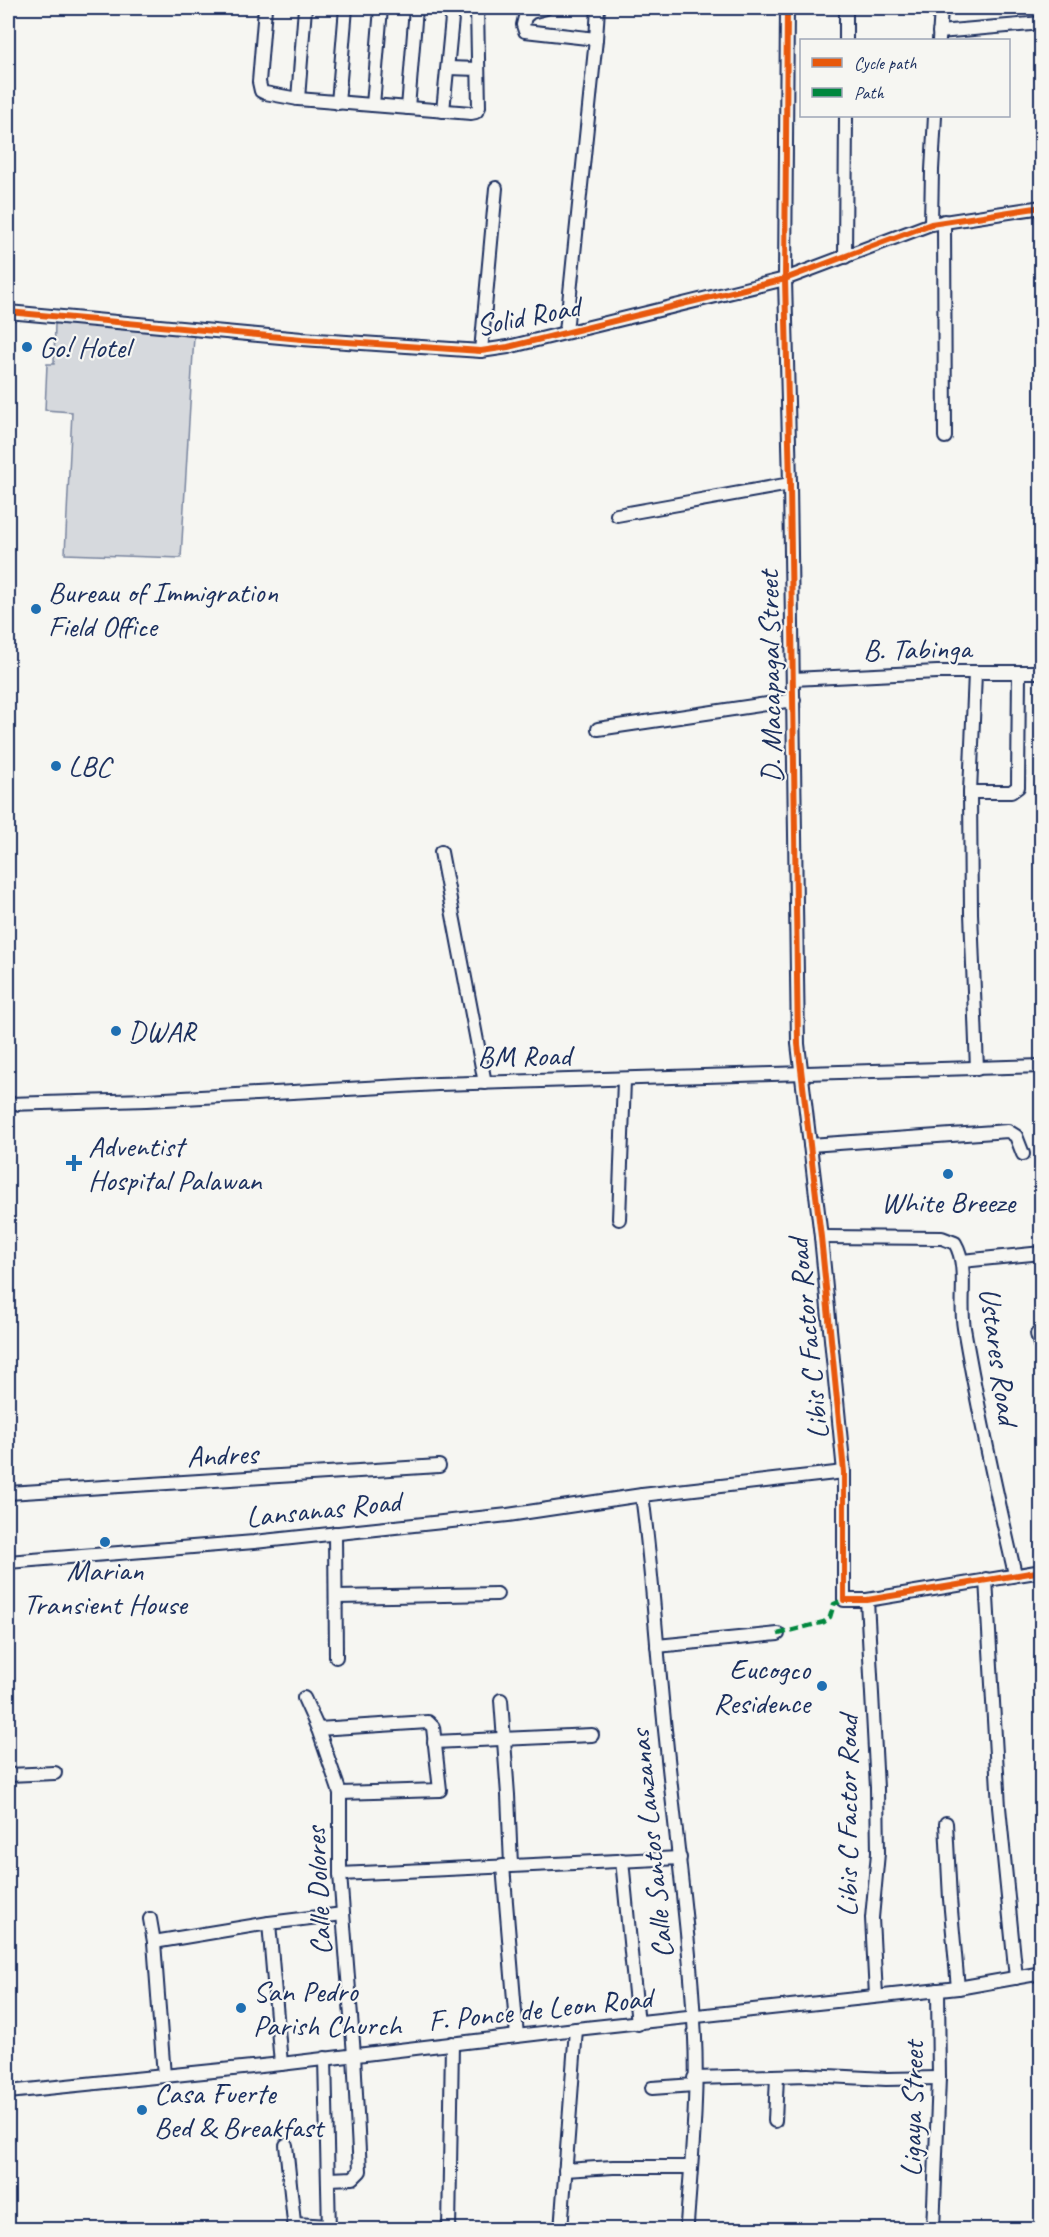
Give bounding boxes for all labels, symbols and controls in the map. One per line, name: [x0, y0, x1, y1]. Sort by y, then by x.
legend: [800, 39, 1010, 117]
text: Cycle path: [854, 52, 917, 74]
text: Path: [854, 82, 884, 104]
street label: Solid Road: [473, 287, 587, 345]
place label: Go! Hotel: [39, 328, 135, 366]
marker: Go! Hotel: [20, 340, 34, 354]
street label: D. Macapagal Street: [749, 567, 791, 784]
place label: Bureau of Immigration Field Office: [48, 573, 278, 645]
marker: Bureau of Immigration Field Office: [29, 602, 43, 616]
street label: B. Tabinga: [863, 629, 974, 669]
place label: LBC: [68, 747, 114, 785]
marker: LBC: [49, 759, 63, 773]
place label: DWAR: [128, 1012, 198, 1050]
marker: DWAR: [109, 1024, 123, 1038]
street label: BM Road: [477, 1036, 575, 1076]
place label: Adventist Hospital Palawan: [88, 1127, 263, 1199]
marker: Adventist Hospital Palawan: [65, 1154, 83, 1172]
marker: White Breeze: [941, 1167, 955, 1181]
place label: White Breeze: [881, 1183, 1017, 1221]
street label: Libis C Factor Road: [778, 1232, 837, 1441]
street label: Ustares Road: [971, 1285, 1028, 1431]
street label: Andres: [186, 1434, 261, 1476]
street label: Lansanas Road: [244, 1482, 406, 1536]
marker: Marian Transient House: [98, 1535, 112, 1549]
place label: Marian Transient House: [23, 1551, 189, 1623]
place label: Eucogco Residence: [713, 1650, 812, 1722]
marker: Eucogco Residence: [815, 1679, 829, 1693]
street label: Libis C Factor Road: [828, 1711, 866, 1917]
street label: Calle Santos Lanzanas: [620, 1725, 682, 1960]
street label: Calle Dolores: [296, 1823, 340, 1956]
place label: San Pedro Parish Church: [253, 1972, 404, 2044]
street label: F. Ponce de Leon Road: [426, 1978, 658, 2040]
marker: San Pedro Parish Church: [234, 2001, 248, 2015]
street label: Ligaya Street: [892, 2038, 932, 2177]
place label: Casa Fuerte Bed & Breakfast: [154, 2074, 326, 2146]
marker: Casa Fuerte Bed & Breakfast: [135, 2103, 149, 2117]

